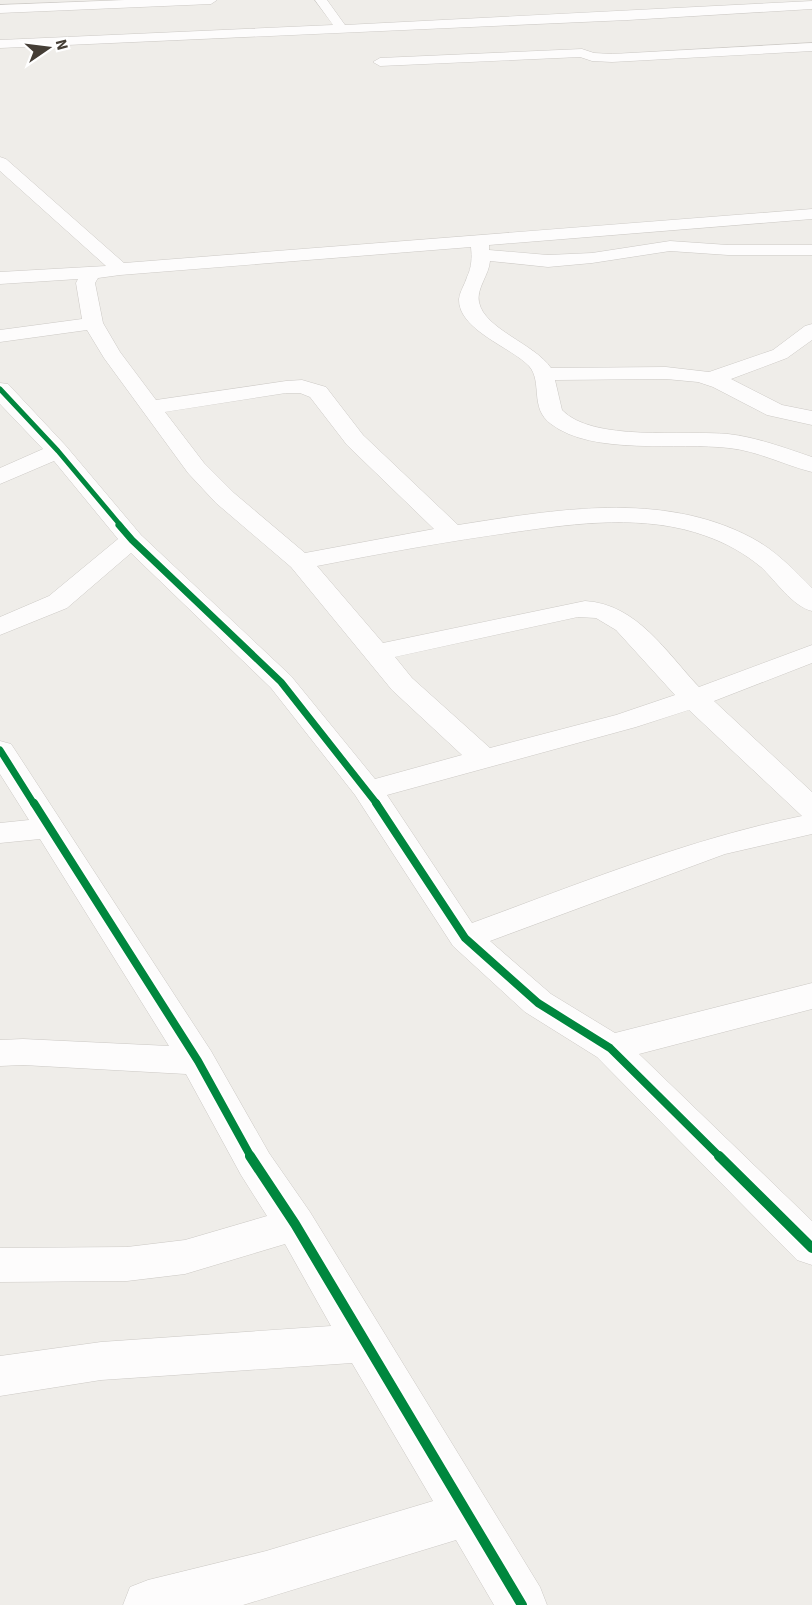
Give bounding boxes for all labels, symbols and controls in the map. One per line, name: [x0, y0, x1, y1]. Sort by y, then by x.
north arrow: [18, 18, 78, 78]
text: N: [50, 37, 74, 52]

